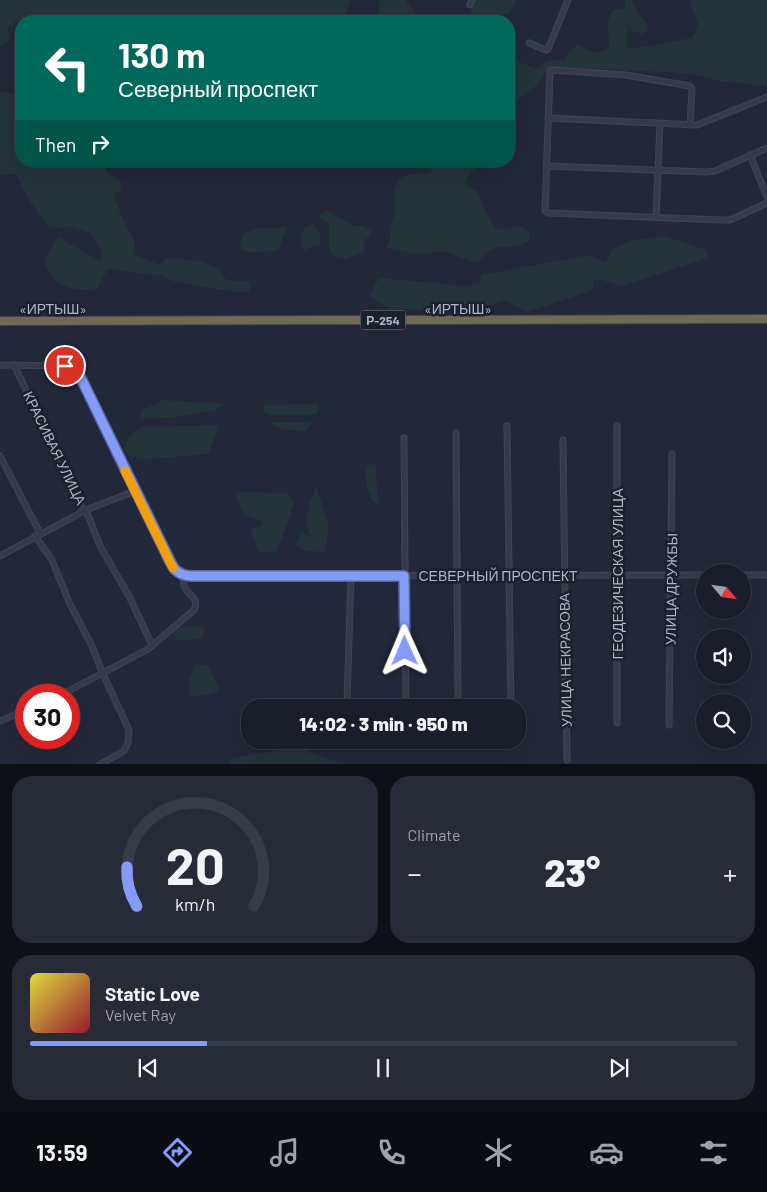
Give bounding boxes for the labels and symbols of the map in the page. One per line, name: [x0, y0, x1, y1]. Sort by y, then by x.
street label: «ИРТЫШ»: [19, 300, 87, 317]
street label: «ИРТЫШ»: [424, 300, 492, 317]
road number: Р-254: [360, 310, 406, 330]
pin: [44, 345, 86, 387]
street label: КРАСИВАЯ УЛИЦА: [20, 388, 90, 508]
street label: ГЕОДЕЗИЧЕСКАЯ УЛИЦА: [609, 488, 626, 660]
street label: УЛИЦА ДРУЖБЫ: [662, 533, 680, 645]
north arrow: [696, 564, 751, 619]
street label: СЕВЕРНЫЙ ПРОСПЕКТ: [418, 567, 578, 584]
street label: УЛИЦА НЕКРАСОВА: [555, 592, 575, 727]
position arrow: [378, 624, 430, 676]
speed limit sign: 30: [15, 684, 80, 749]

